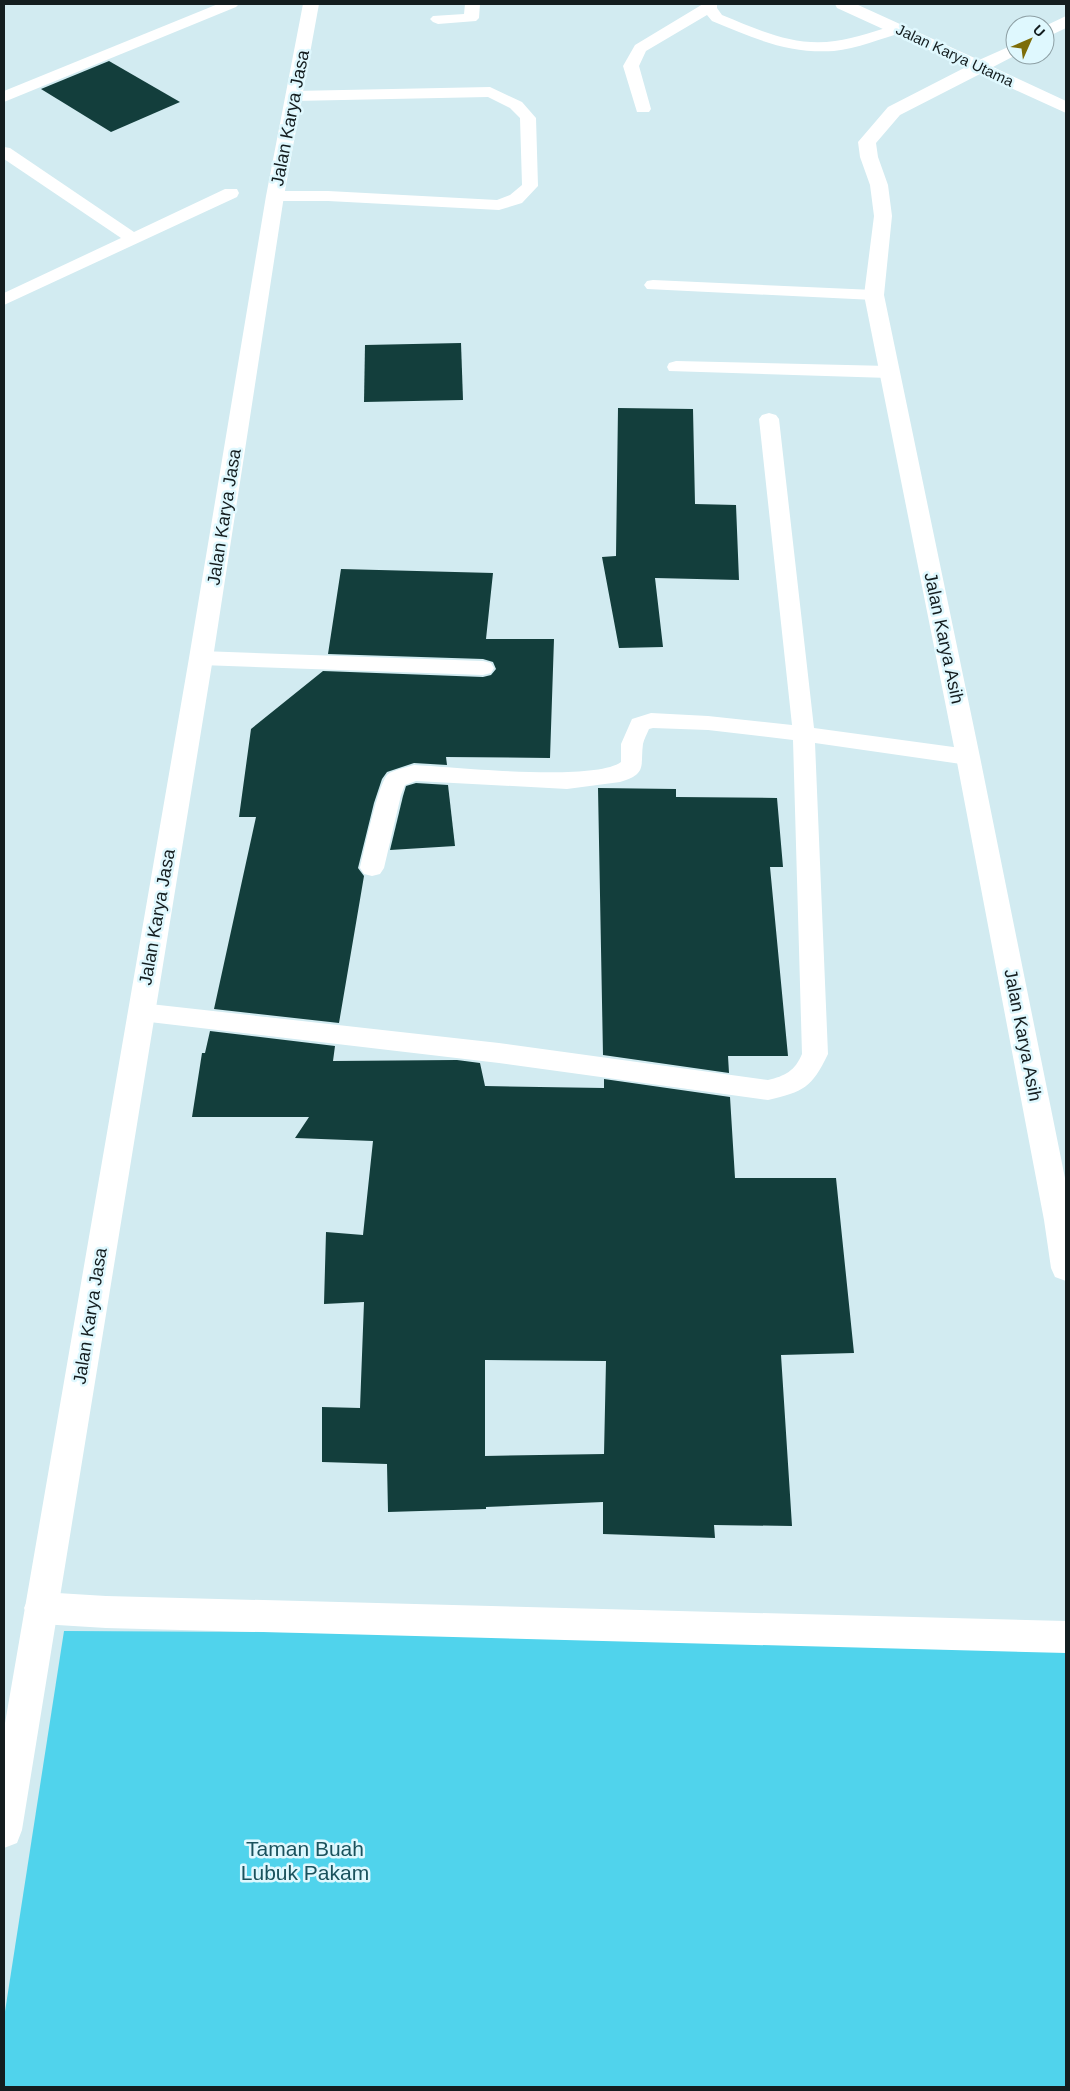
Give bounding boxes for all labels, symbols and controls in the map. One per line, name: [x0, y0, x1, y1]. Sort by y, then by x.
north arrow: [1005, 15, 1055, 65]
street label: Jalan Karya Utama: [894, 20, 1017, 90]
text: U: [1030, 22, 1048, 40]
street label: Jalan Karya Jasa: [267, 47, 313, 188]
street label: Jalan Karya Jasa: [203, 446, 245, 587]
street label: Jalan Karya Asih: [920, 570, 968, 706]
street label: Jalan Karya Jasa: [135, 846, 179, 987]
street label: Jalan Karya Asih: [1000, 967, 1046, 1103]
street label: Jalan Karya Jasa: [69, 1245, 111, 1386]
park label: Taman Buah Lubuk Pakam: [241, 1837, 369, 1884]

